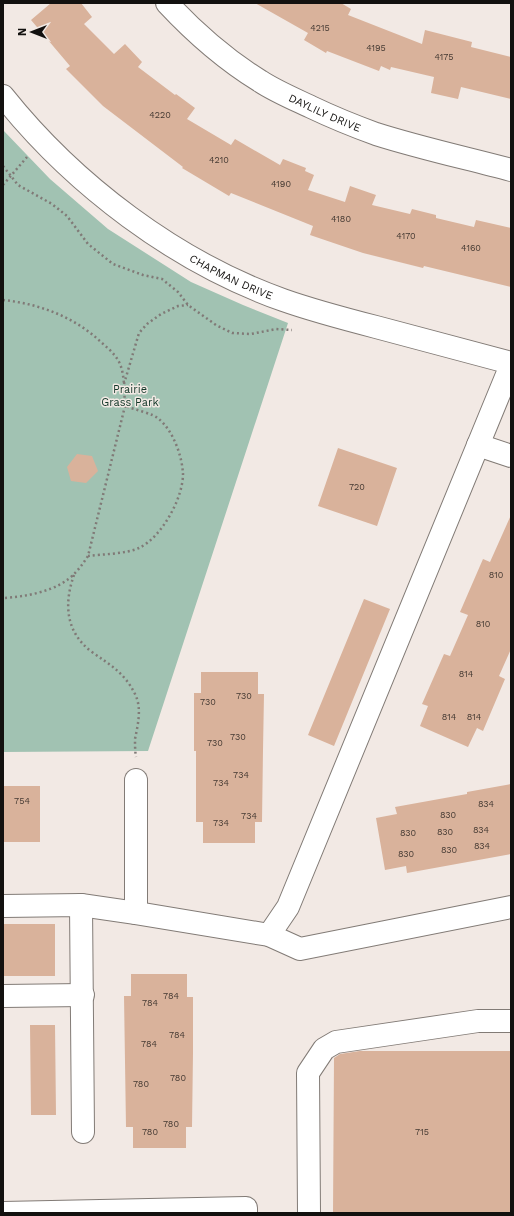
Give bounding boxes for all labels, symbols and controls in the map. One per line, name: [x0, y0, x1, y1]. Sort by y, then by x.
north arrow: [12, 12, 52, 52]
house number: 4215: [310, 23, 330, 33]
text: N: [16, 28, 29, 36]
house number: 4195: [366, 43, 386, 53]
house number: 4175: [434, 52, 454, 62]
street label: DAYLILY DRIVE: [287, 91, 363, 134]
house number: 4220: [149, 110, 171, 120]
house number: 4210: [209, 155, 229, 165]
house number: 4190: [271, 179, 291, 189]
house number: 4180: [331, 214, 351, 224]
house number: 4170: [396, 231, 416, 241]
house number: 4160: [461, 243, 481, 253]
street label: CHAPMAN DRIVE: [187, 251, 275, 302]
park label: Prairie Grass Park: [101, 383, 159, 409]
house number: 720: [349, 482, 365, 492]
house number: 810: [489, 570, 504, 580]
house number: 810: [476, 619, 491, 629]
house number: 814: [459, 669, 474, 679]
house number: 730: [236, 691, 252, 701]
house number: 730: [200, 697, 216, 707]
house number: 814: [442, 712, 457, 722]
house number: 814: [467, 712, 482, 722]
house number: 730: [230, 732, 246, 742]
house number: 730: [207, 738, 223, 748]
house number: 734: [233, 770, 249, 780]
house number: 734: [213, 778, 229, 788]
house number: 754: [14, 796, 30, 806]
house number: 834: [478, 799, 495, 809]
house number: 830: [440, 810, 457, 820]
house number: 734: [241, 811, 257, 821]
house number: 734: [213, 818, 229, 828]
house number: 834: [473, 825, 490, 835]
house number: 830: [437, 827, 454, 837]
house number: 830: [400, 828, 417, 838]
house number: 834: [474, 841, 491, 851]
house number: 830: [441, 845, 458, 855]
house number: 830: [398, 849, 415, 859]
house number: 784: [163, 991, 179, 1001]
house number: 784: [142, 998, 158, 1008]
house number: 784: [169, 1030, 185, 1040]
house number: 784: [141, 1039, 157, 1049]
house number: 780: [170, 1073, 186, 1083]
house number: 780: [133, 1079, 149, 1089]
house number: 780: [163, 1119, 179, 1129]
house number: 780: [142, 1127, 158, 1137]
house number: 715: [415, 1127, 429, 1137]

